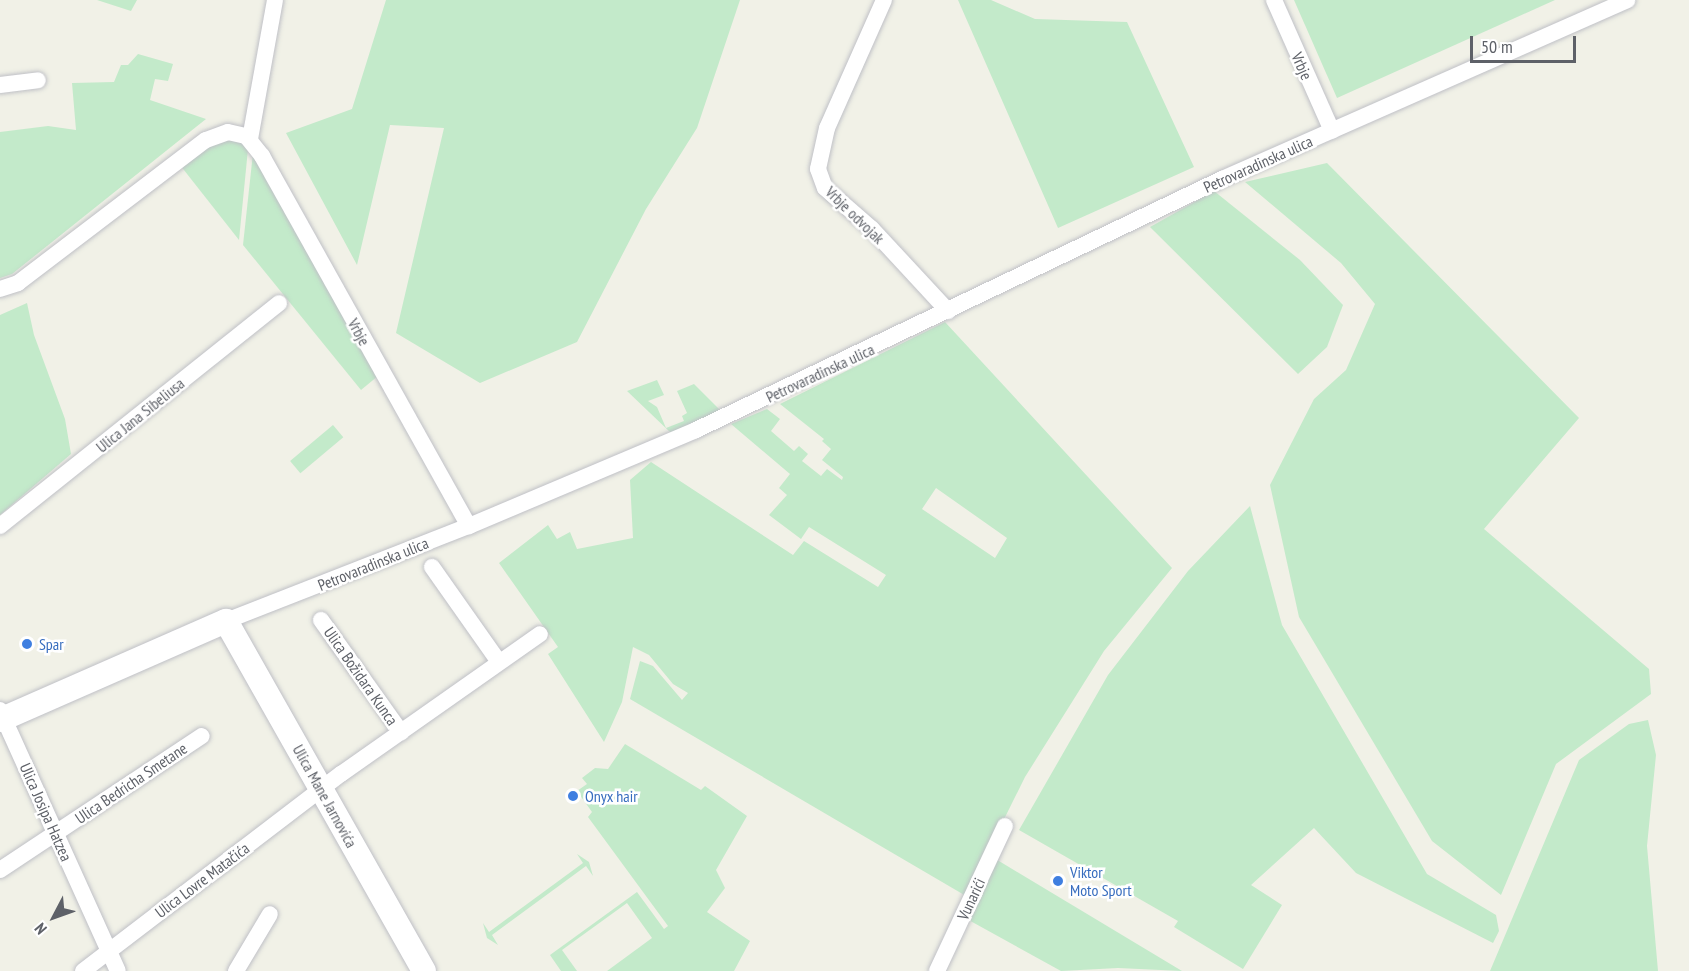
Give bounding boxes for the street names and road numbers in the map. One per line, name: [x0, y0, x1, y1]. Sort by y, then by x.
street label: Vrbje: [1288, 49, 1316, 83]
street label: Petrovaradinska ulica: [1200, 131, 1316, 197]
street label: Vrbje odvojak: [822, 182, 888, 248]
street label: Vrbje: [344, 315, 374, 349]
street label: Petrovaradinska ulica: [763, 340, 877, 406]
street label: Ulica Jana Sibeliusa: [92, 374, 188, 456]
street label: Petrovaradinska ulica: [315, 533, 431, 595]
street label: Ulica Božidara Kunca: [320, 623, 402, 729]
street label: Ulica Bedricha Smetane: [71, 738, 191, 828]
street label: Ulica Mane Jarnovića: [289, 741, 361, 851]
street label: Ulica Josipa Hatzea: [16, 760, 76, 864]
street label: Ulica Lovre Matačića: [151, 838, 253, 922]
street label: Vunarići: [953, 875, 989, 923]

